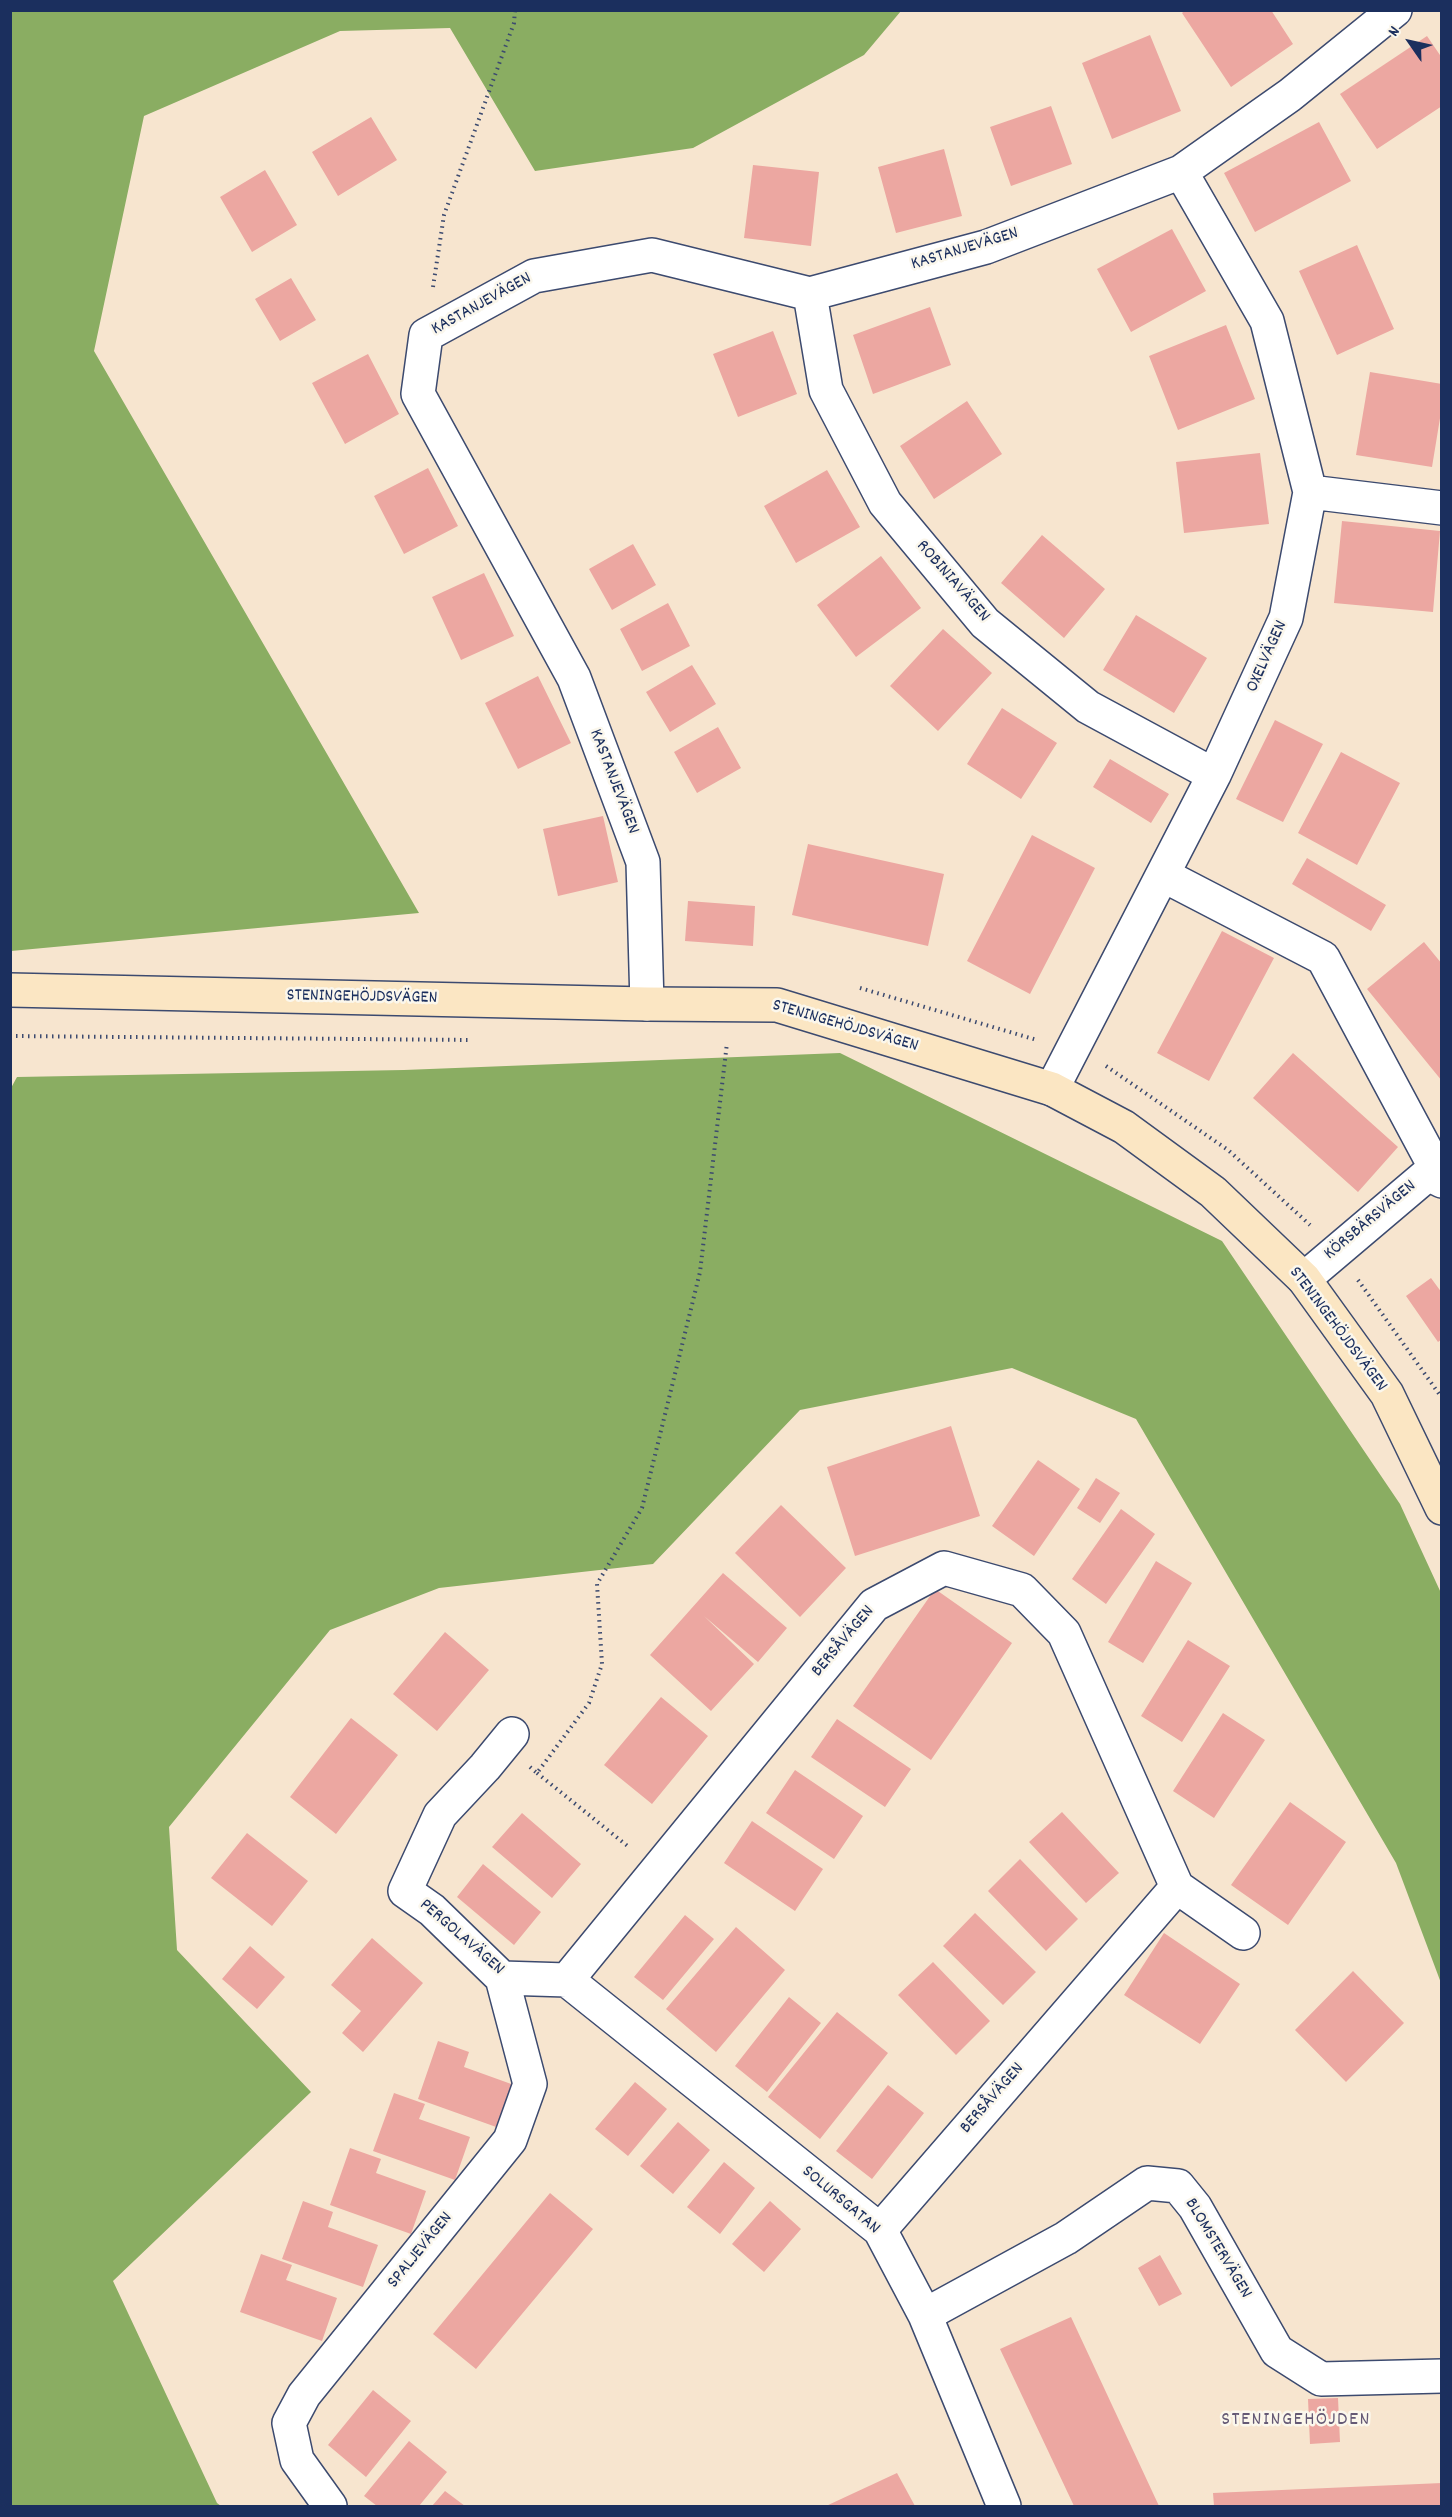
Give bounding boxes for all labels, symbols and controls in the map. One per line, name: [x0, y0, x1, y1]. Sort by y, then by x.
north arrow: [1380, 12, 1440, 72]
text: N: [1383, 22, 1406, 41]
street label: KASTANJEVÄGEN: [909, 223, 1021, 277]
street label: KASTANJEVÄGEN: [428, 269, 536, 341]
street label: ROBINIAVÄGEN: [911, 537, 993, 627]
street label: OXELVÄGEN: [1243, 618, 1293, 696]
street label: KASTANJEVÄGEN: [583, 726, 643, 838]
street label: STENINGEHÖJDSVÄGEN: [286, 986, 438, 1010]
street label: STENINGEHÖJDSVÄGEN: [770, 996, 920, 1058]
street label: KÖRSBÄRSVÄGEN: [1321, 1176, 1421, 1266]
street label: STENINGEHÖJDSVÄGEN: [1283, 1263, 1391, 1397]
street label: BERSÅVÄGEN: [808, 1602, 880, 1682]
street label: PERGOLAVÄGEN: [414, 1895, 508, 1981]
street label: BERSÅVÄGEN: [956, 2059, 1030, 2139]
street label: SOLURSGATAN: [796, 2162, 884, 2240]
street label: BLOMSTERVÄGEN: [1179, 2195, 1255, 2303]
street label: SPALJEVÄGEN: [384, 2208, 458, 2294]
district label: STENINGEHÖJDEN: [1221, 2409, 1371, 2433]

